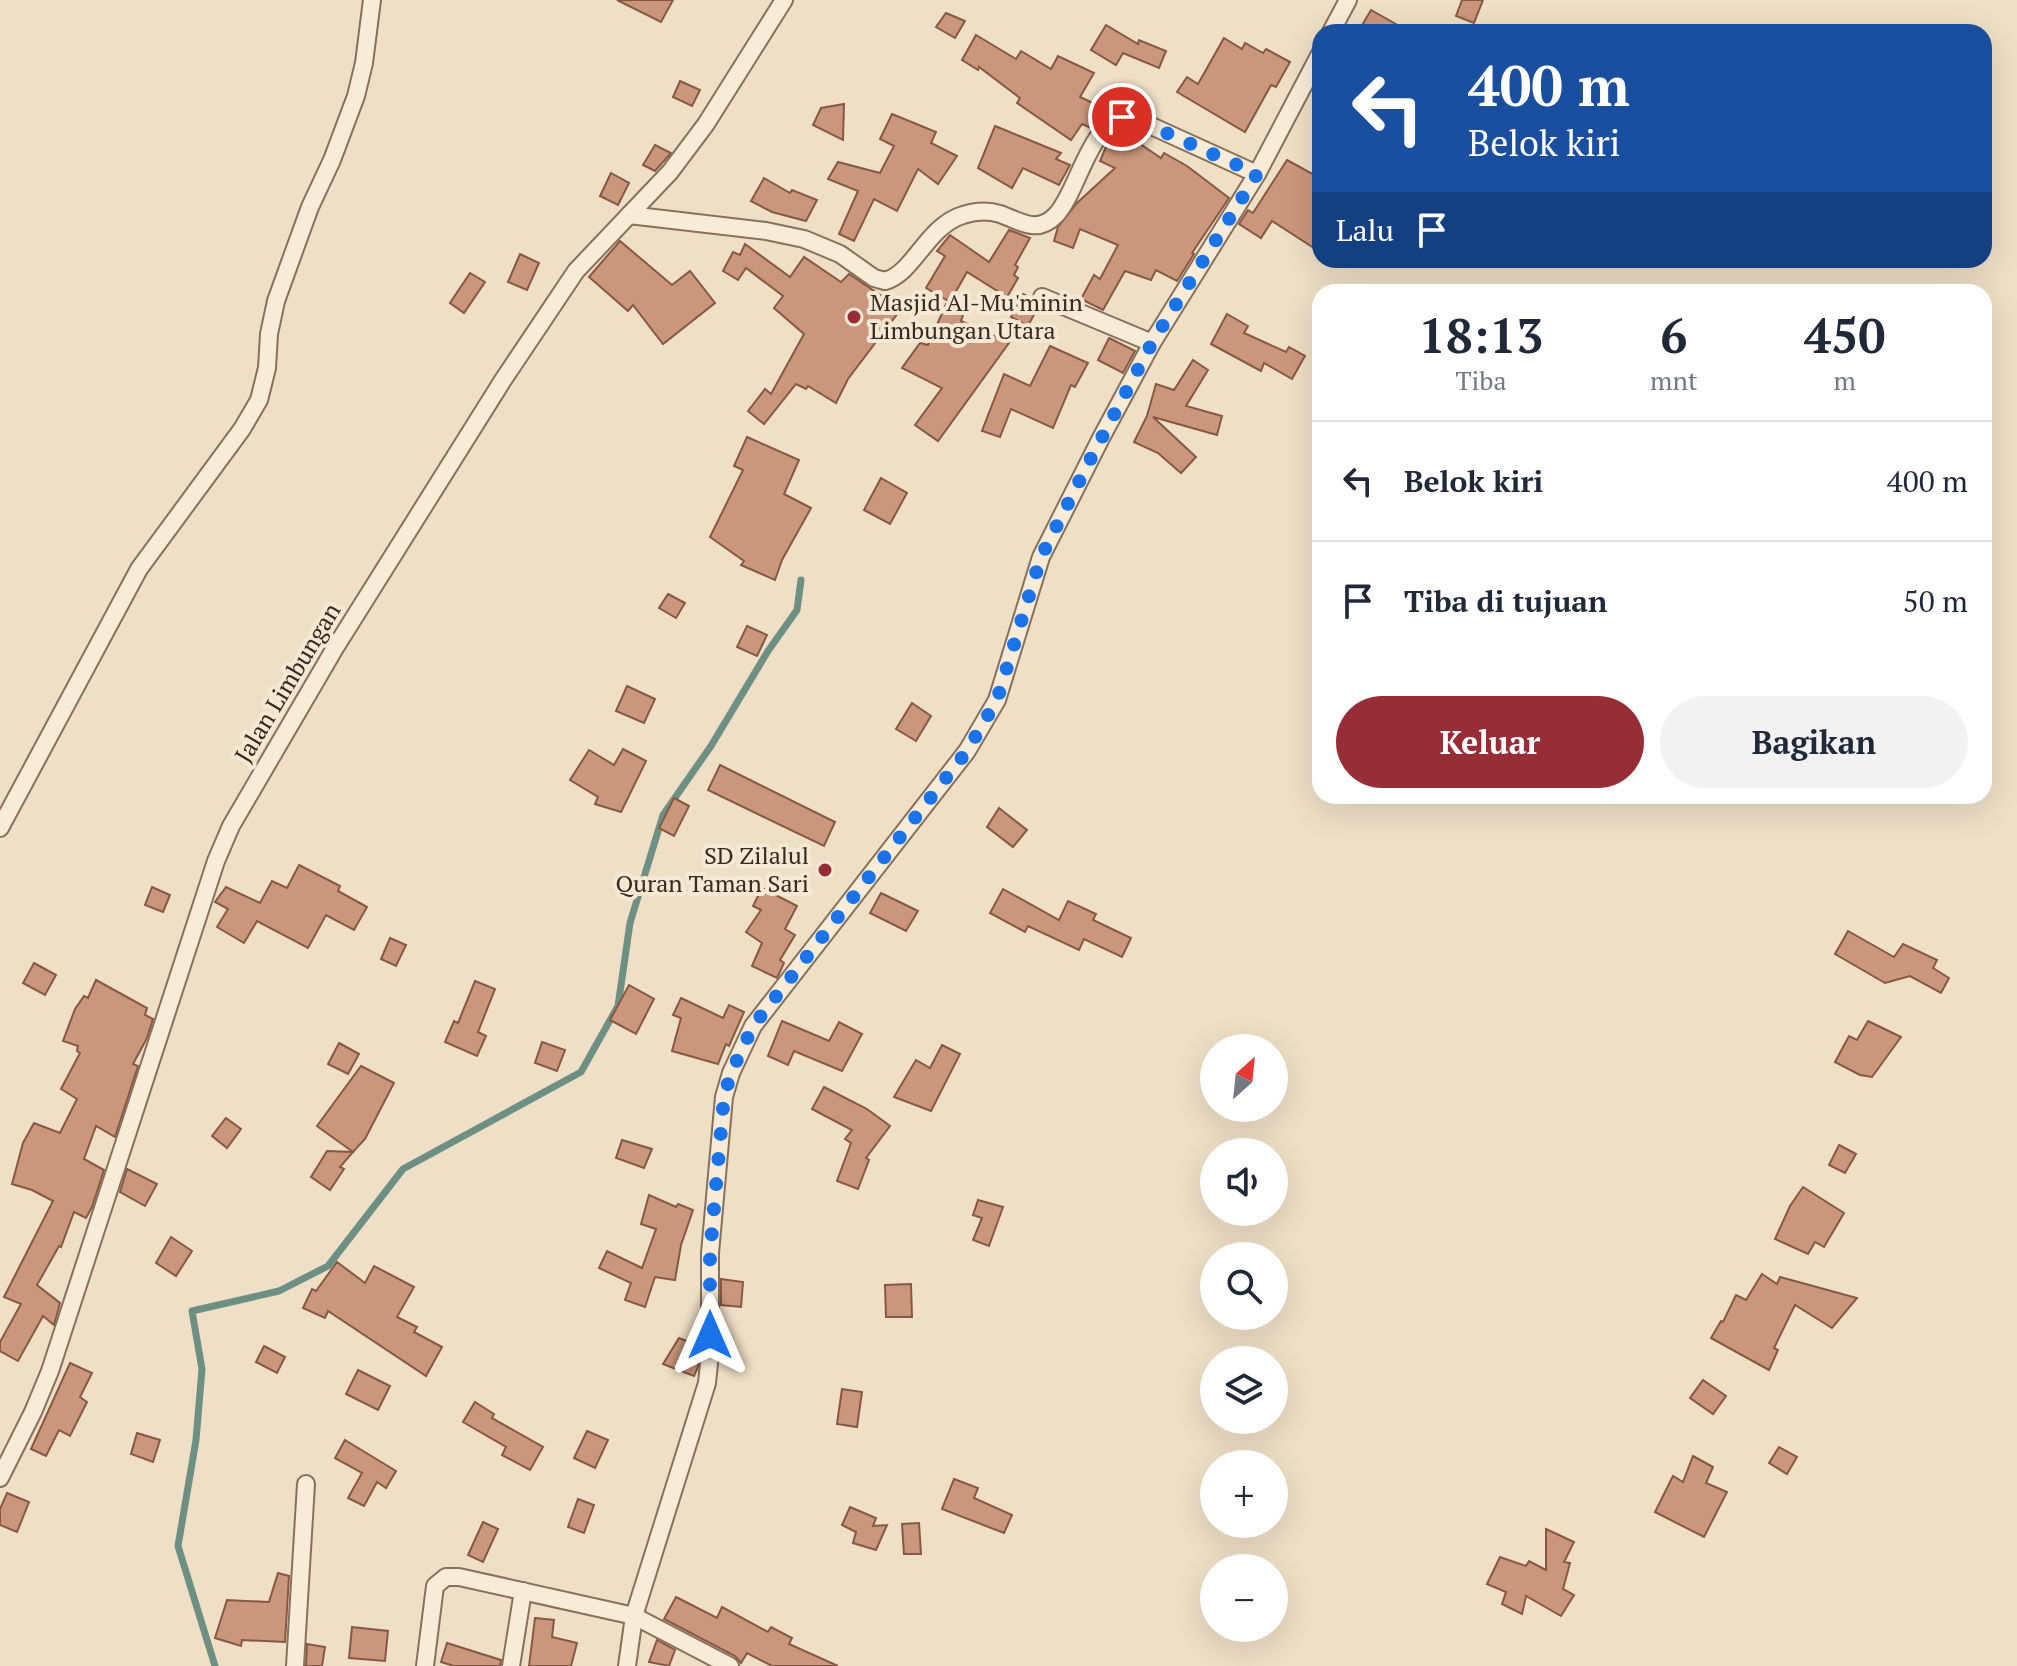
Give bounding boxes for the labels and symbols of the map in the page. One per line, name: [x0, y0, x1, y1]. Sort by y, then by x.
pin: [1088, 83, 1156, 151]
place label: Masjid Al-Mu'minin Limbungan Utara: [870, 286, 1083, 346]
marker: Masjid Al-Mu'minin Limbungan Utara: [845, 308, 863, 326]
street label: Jalan Limbungan: [227, 597, 347, 768]
place label: SD Zilalul Quran Taman Sari: [615, 839, 809, 899]
marker: SD Zilalul Quran Taman Sari: [816, 861, 834, 879]
north arrow: [1200, 1034, 1288, 1122]
position arrow: [668, 1293, 752, 1377]

